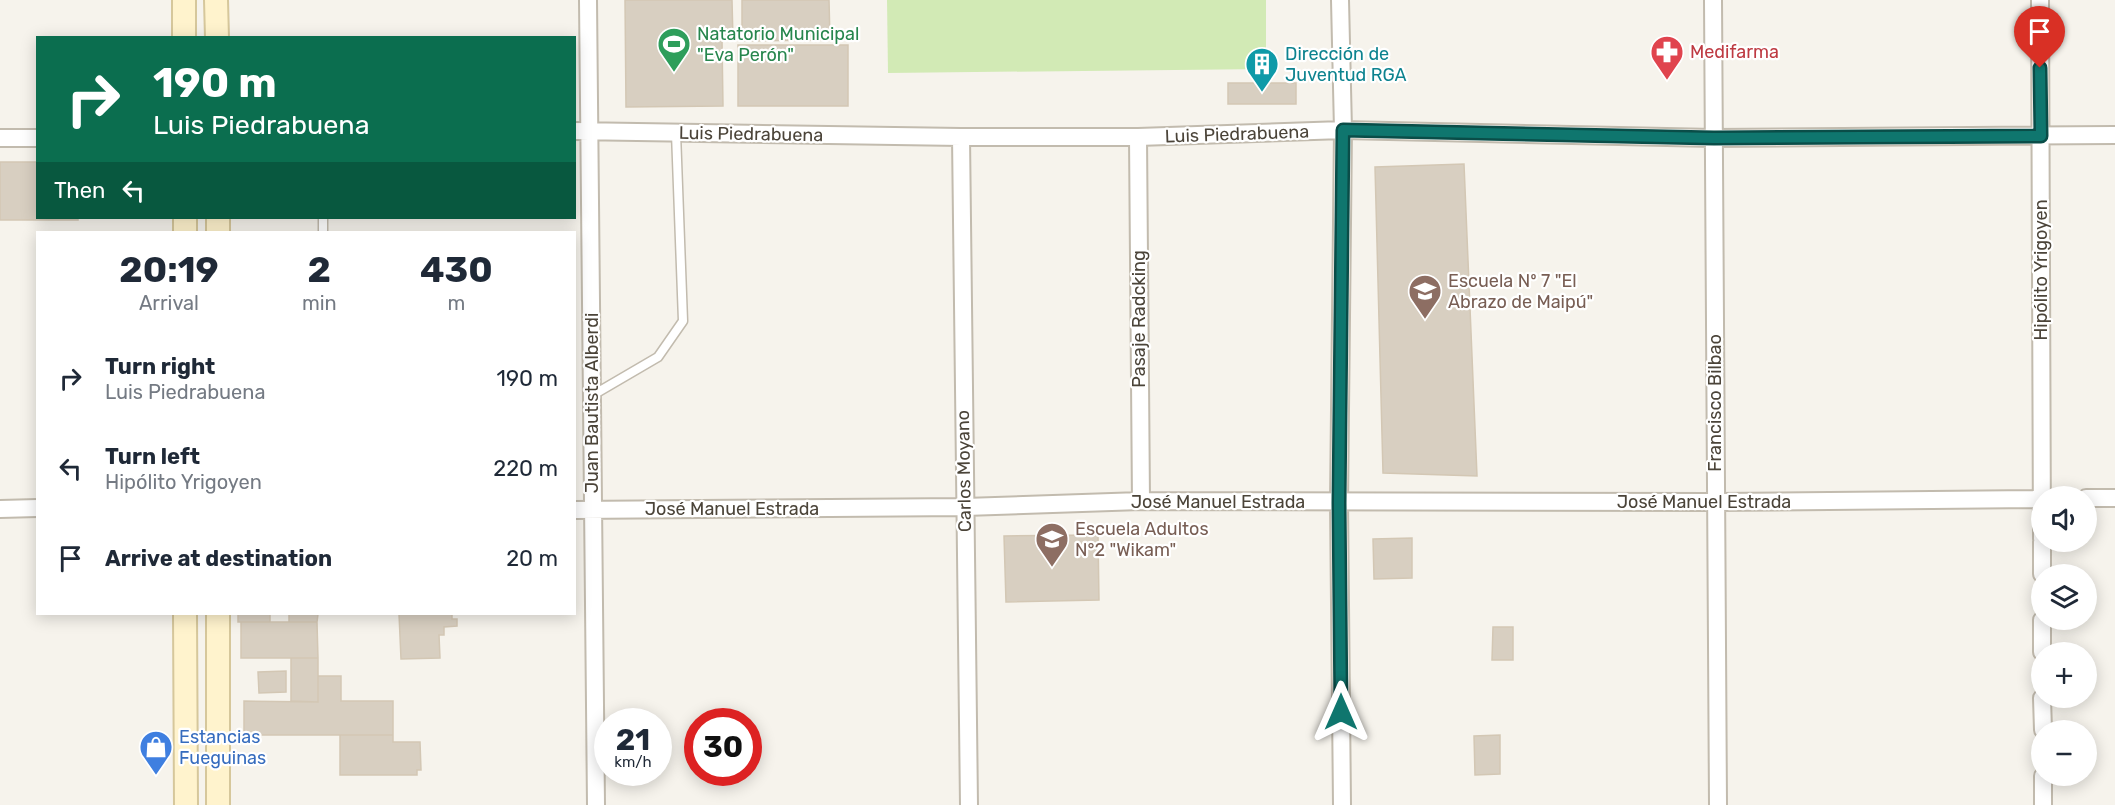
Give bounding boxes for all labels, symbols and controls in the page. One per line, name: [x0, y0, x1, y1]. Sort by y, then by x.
pin: [2014, 6, 2065, 68]
icon: arrive: [2023, 15, 2056, 48]
place label: Natatorio Municipal "Eva Perón": [697, 23, 859, 66]
sports icon: Natatorio Municipal "Eva Perón": [656, 26, 692, 73]
pharmacy icon: Medifarma: [1649, 34, 1685, 81]
place label: Medifarma: [1690, 41, 1779, 63]
place label: Dirección de Juventud RGA: [1285, 43, 1407, 86]
building icon: Dirección de Juventud RGA: [1244, 46, 1280, 93]
text: 190 m: [153, 58, 277, 108]
icon: right: [54, 60, 132, 138]
text: Luis Piedrabuena: [153, 109, 370, 141]
street label: Luis Piedrabuena: [1164, 120, 1310, 148]
street label: Luis Piedrabuena: [679, 122, 823, 146]
icon: left: [117, 174, 150, 207]
text: Then: [54, 177, 105, 204]
street label: Hipólito Yrigoyen: [2030, 199, 2052, 341]
text: 20:19: [119, 248, 219, 291]
text: 2: [308, 248, 331, 291]
text: 430: [420, 248, 493, 291]
street label: Pasaje Radcking: [1128, 250, 1150, 388]
place label: Escuela Nº 7 "El Abrazo de Maipú": [1448, 270, 1593, 313]
school or university icon: Escuela Nº 7 "El Abrazo de Maipú": [1407, 273, 1443, 320]
text: Arrival: [139, 291, 199, 315]
text: min: [302, 291, 337, 315]
text: m: [447, 291, 465, 315]
street label: Juan Bautista Alberdi: [581, 313, 603, 493]
street label: Francisco Bilbao: [1704, 334, 1726, 472]
text: Turn right: [105, 353, 215, 380]
icon: right: [54, 362, 87, 395]
text: 190 m: [497, 365, 558, 392]
text: Luis Piedrabuena: [105, 380, 265, 404]
street label: Carlos Moyano: [952, 410, 976, 532]
text: Turn left: [105, 443, 200, 470]
icon: left: [54, 452, 87, 485]
text: 220 m: [493, 455, 558, 482]
text: Hipólito Yrigoyen: [105, 470, 262, 494]
map controls: [2031, 486, 2097, 786]
button: sound: [2031, 486, 2097, 552]
street label: José Manuel Estrada: [1131, 491, 1305, 513]
street label: José Manuel Estrada: [1617, 491, 1791, 513]
street label: José Manuel Estrada: [645, 498, 819, 520]
place label: Escuela Adultos N°2 "Wikam": [1075, 518, 1209, 561]
school or university icon: Escuela Adultos N°2 "Wikam": [1034, 521, 1070, 568]
icon: arrive: [54, 542, 87, 575]
text: Arrive at destination: [105, 545, 332, 572]
text: 20 m: [506, 545, 558, 572]
button: layers: [2031, 564, 2097, 630]
button: +: [2031, 642, 2097, 708]
position arrow: [1309, 680, 1373, 744]
speed limit sign: 30: [684, 708, 762, 786]
button: −: [2031, 720, 2097, 786]
text: 21: [616, 722, 650, 758]
place label: Estancias Fueguinas: [179, 726, 266, 769]
shop icon: Estancias Fueguinas: [138, 729, 174, 776]
text: km/h: [614, 753, 652, 771]

